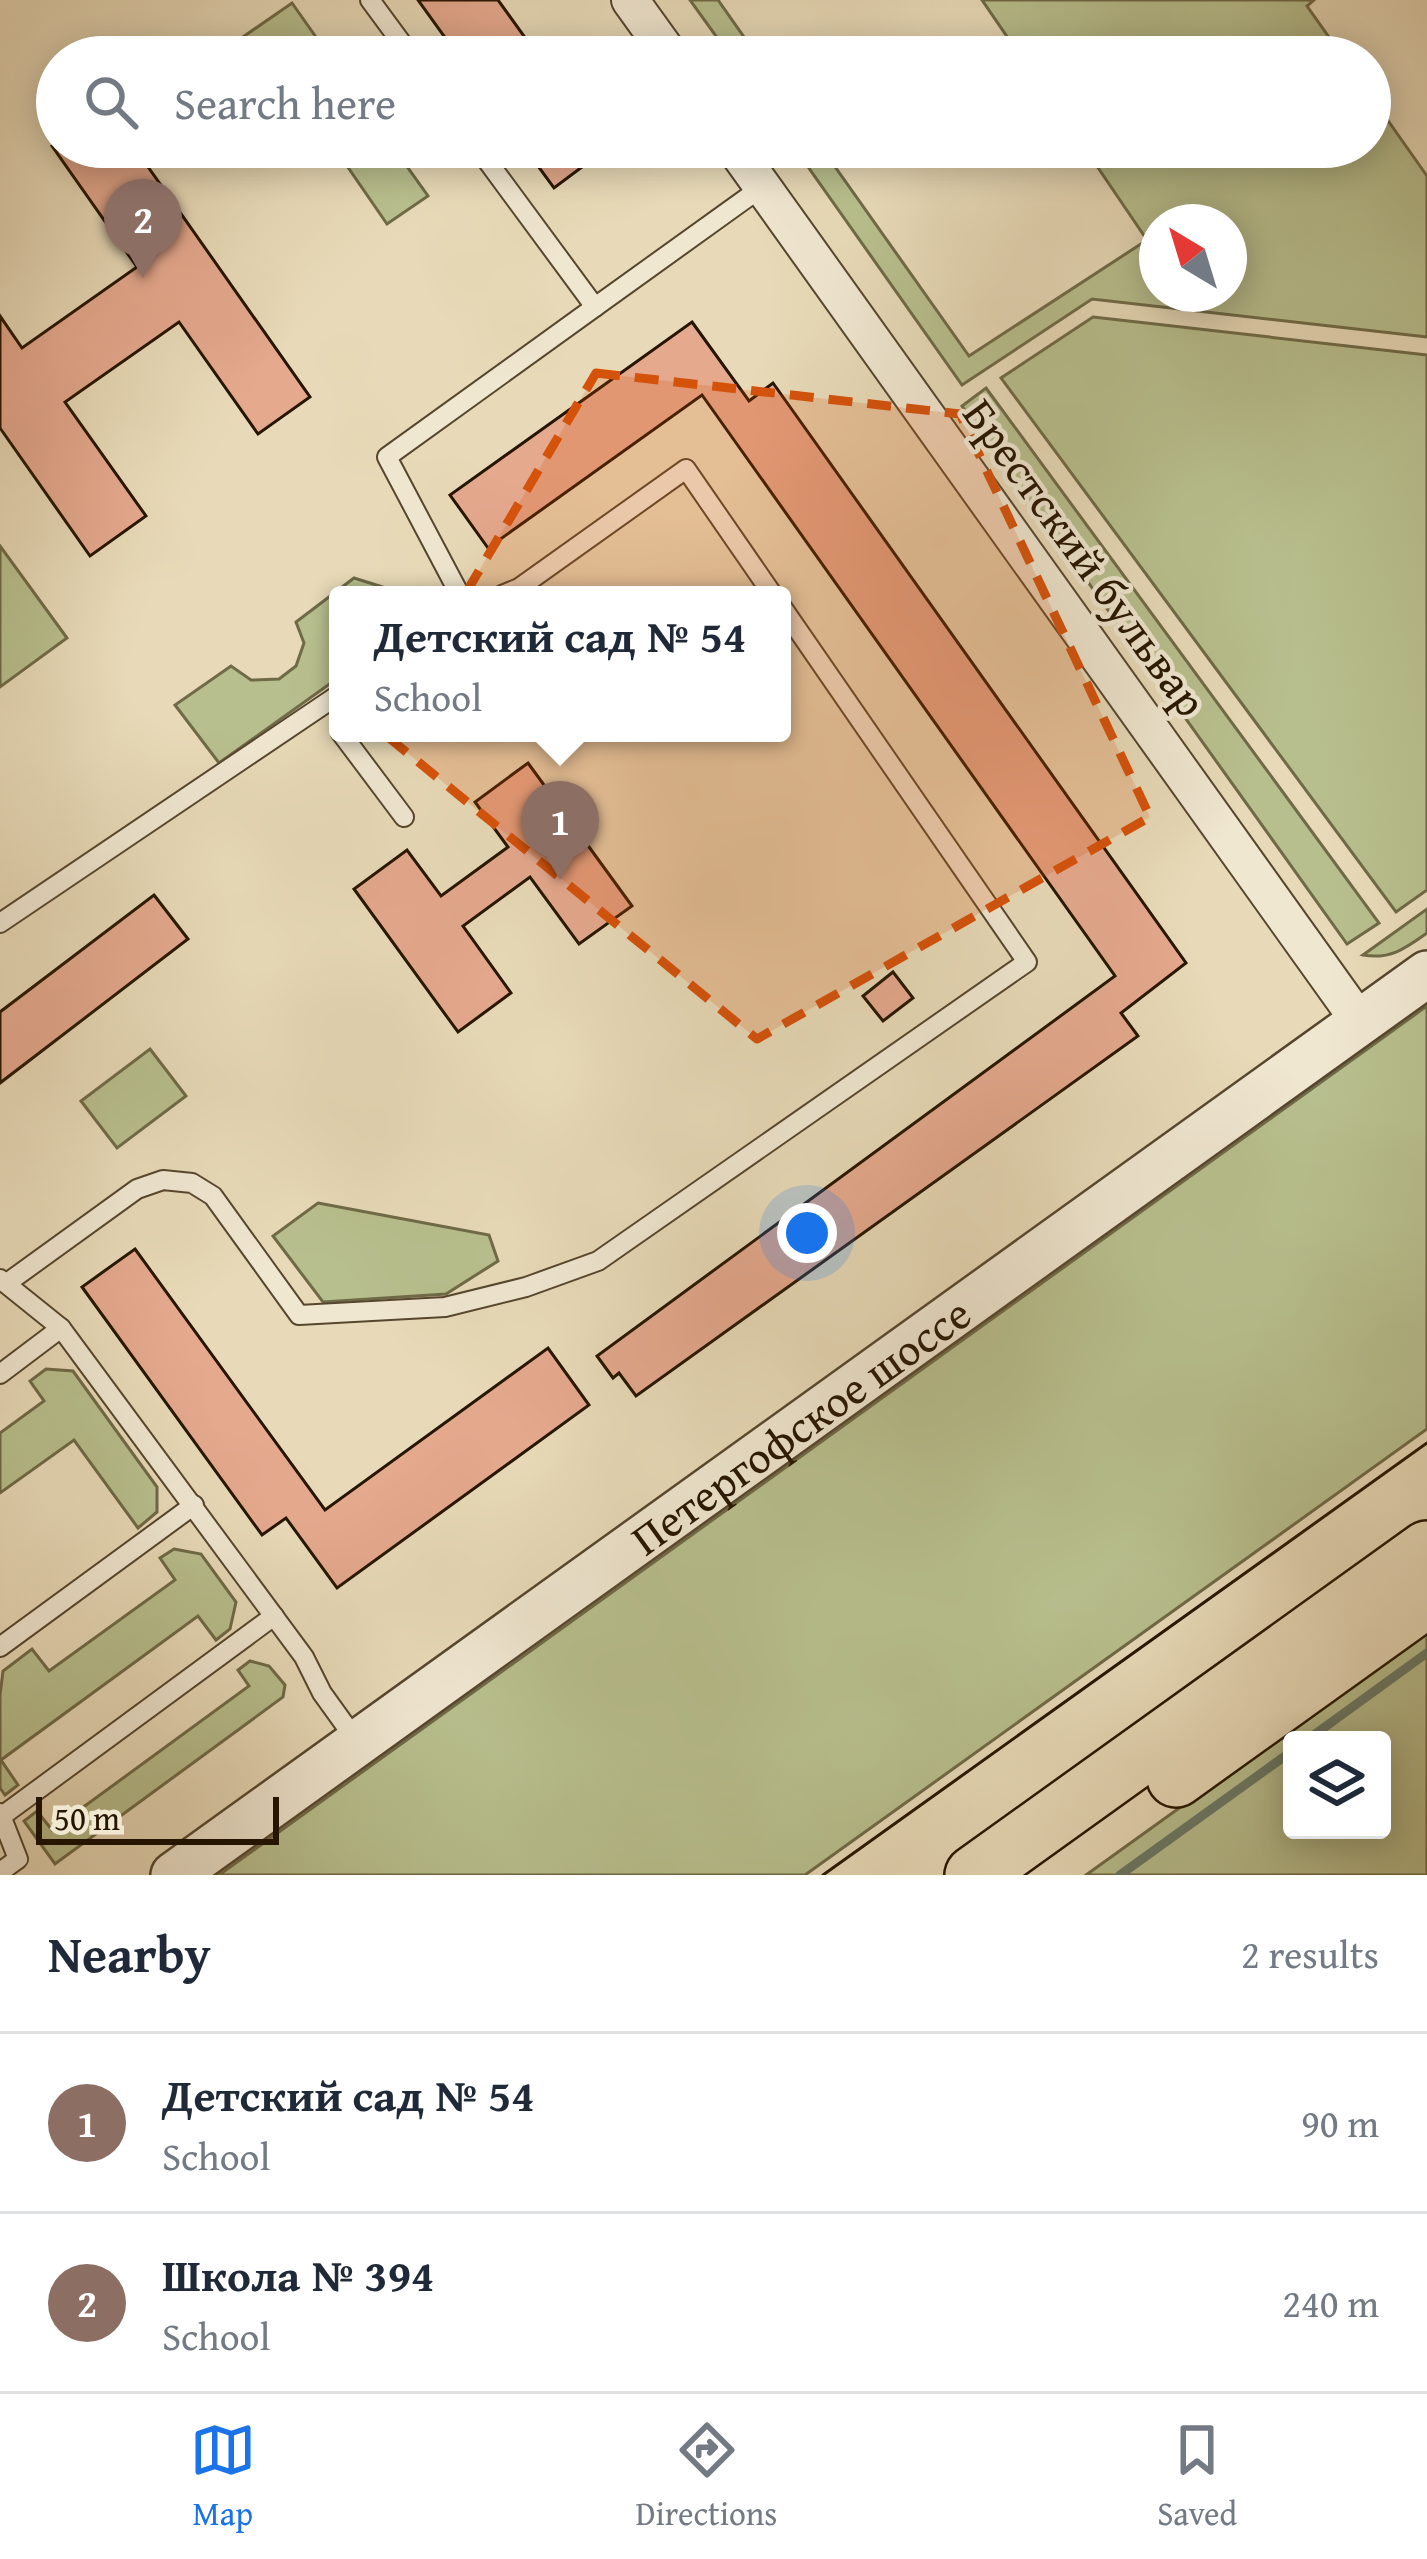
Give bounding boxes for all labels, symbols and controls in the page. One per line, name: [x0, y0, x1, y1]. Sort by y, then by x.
search box: [36, 36, 1391, 168]
icon: search: [78, 69, 144, 135]
text: Search here: [174, 70, 396, 135]
pin: 2: [104, 179, 182, 278]
north arrow: [1139, 204, 1247, 312]
street label: Брестский бульвар: [948, 385, 1224, 729]
popup: [329, 586, 791, 742]
text: Детский сад № 54: [374, 603, 746, 668]
text: School: [374, 668, 482, 725]
pin: 1: [521, 781, 599, 880]
your location: [777, 1203, 837, 1263]
street label: Петергофское шоссе: [617, 1280, 983, 1570]
map controls: [1283, 1731, 1391, 1839]
button: layers: [1283, 1731, 1391, 1839]
scale bar: [36, 1791, 279, 1844]
text: 50 m: [54, 1794, 120, 1842]
text: Nearby: [48, 1916, 211, 1991]
text: 2 results: [1241, 1925, 1379, 1982]
text: Детский сад № 54: [162, 2062, 535, 2127]
text: 1: [77, 2094, 97, 2151]
text: 90 m: [1301, 2094, 1379, 2151]
text: School: [162, 2127, 270, 2184]
text: Школа № 394: [162, 2242, 434, 2307]
text: 2: [77, 2274, 97, 2331]
text: 240 m: [1282, 2274, 1379, 2331]
text: School: [162, 2307, 270, 2364]
tab: Map: [190, 2417, 256, 2537]
tab: Directions: [636, 2417, 777, 2537]
tab: Saved: [1157, 2417, 1237, 2537]

